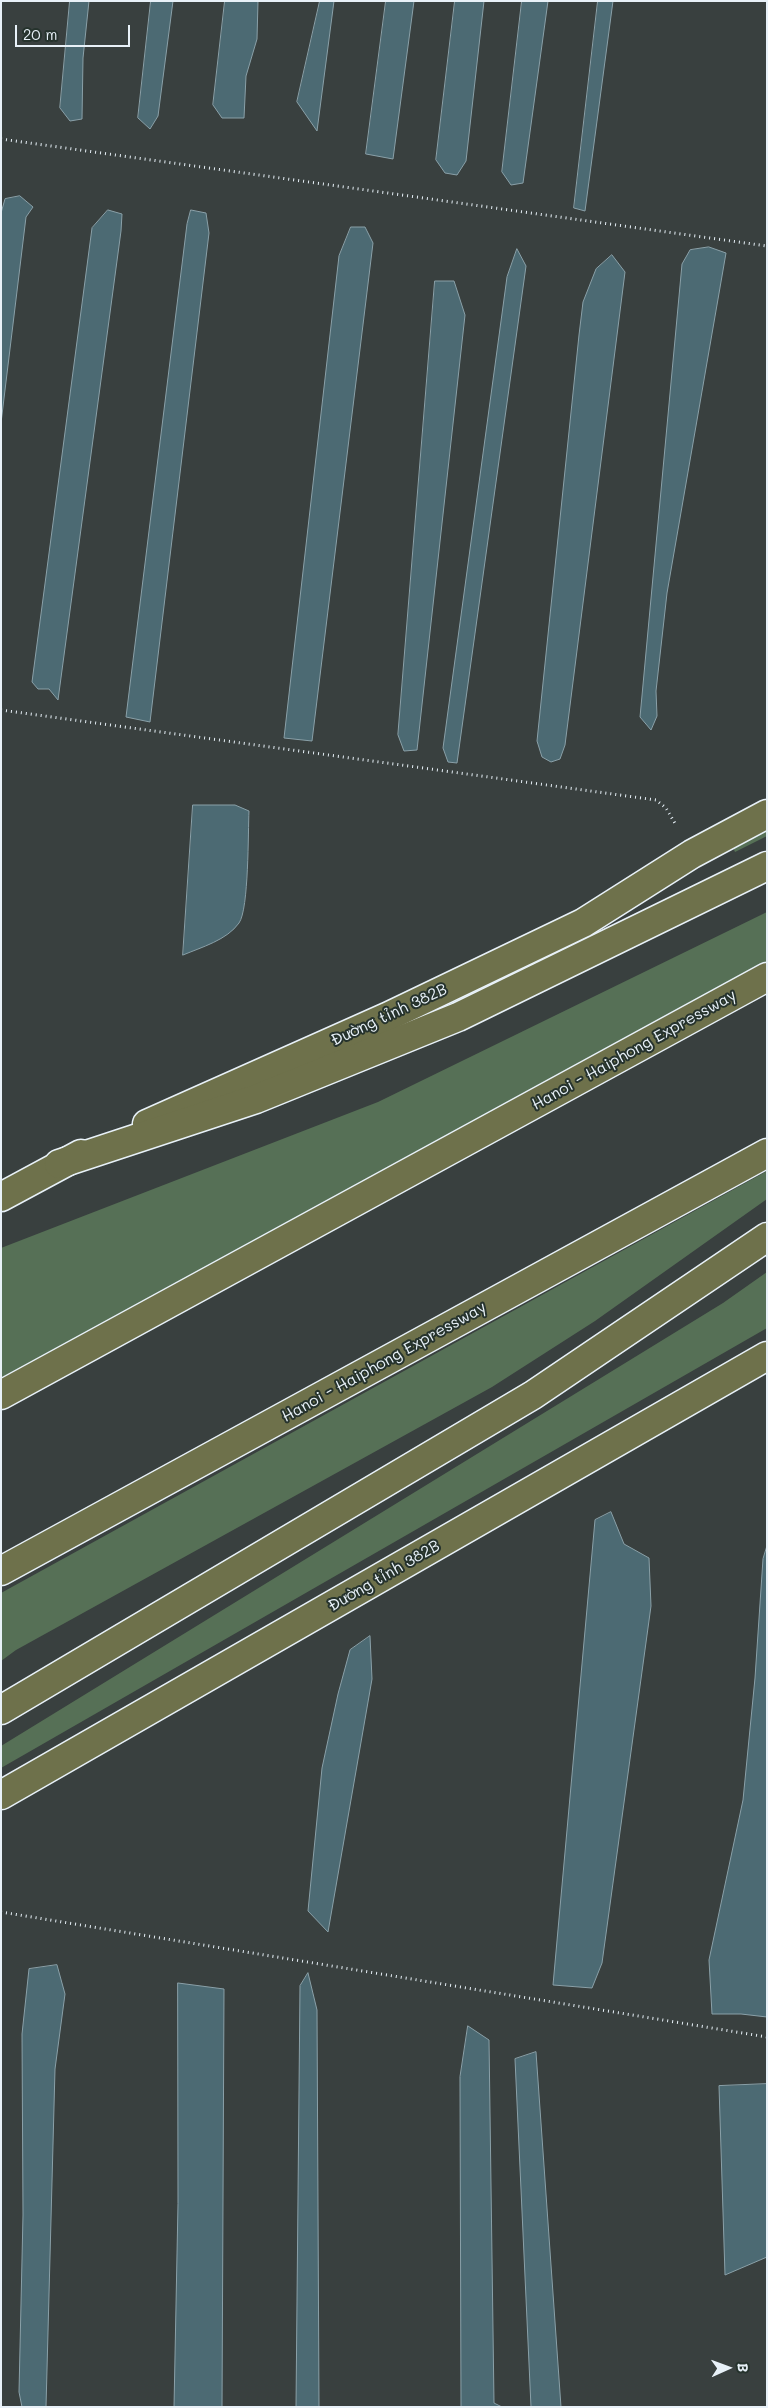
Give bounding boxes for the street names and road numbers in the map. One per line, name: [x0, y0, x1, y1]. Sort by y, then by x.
street label: Đường tỉnh 382B: [328, 980, 450, 1050]
street label: Hanoi - Haiphong Expressway: [528, 986, 740, 1114]
street label: Hanoi - Haiphong Expressway: [278, 1298, 490, 1426]
street label: Đường tỉnh 382B: [325, 1536, 443, 1616]

